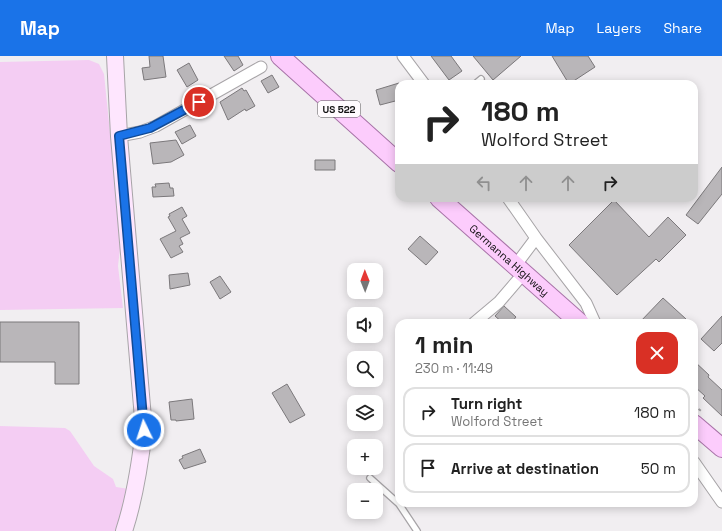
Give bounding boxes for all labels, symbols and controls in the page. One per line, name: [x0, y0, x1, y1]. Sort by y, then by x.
text: Map: [20, 16, 60, 41]
text: Map: [545, 19, 575, 37]
text: Layers: [597, 19, 641, 37]
text: Share: [663, 19, 702, 37]
pin: [182, 85, 216, 119]
icon: arrive: [188, 91, 210, 113]
text: 180 m: [481, 93, 560, 129]
icon: right: [415, 96, 467, 148]
road number: US 522: [318, 101, 360, 117]
text: Wolford Street: [481, 128, 608, 151]
icon: left: [473, 172, 495, 194]
icon: ahead: [515, 172, 537, 194]
icon: ahead: [557, 172, 579, 194]
icon: right: [599, 172, 621, 194]
street label: Germanna Highway: [467, 221, 552, 299]
north arrow: [347, 263, 383, 299]
map controls: [347, 263, 383, 519]
button: sound: [347, 307, 383, 343]
text: 1 min: [415, 329, 474, 360]
button: close: [636, 332, 678, 374]
button: search: [347, 351, 383, 387]
text: 230 m · 11:49: [415, 360, 493, 377]
text: Turn right: [451, 394, 522, 413]
button: layers: [347, 395, 383, 431]
icon: right: [417, 401, 439, 423]
text: 180 m: [634, 403, 676, 422]
position arrow: [123, 409, 165, 451]
text: Wolford Street: [451, 413, 543, 430]
button: +: [347, 439, 383, 475]
icon: arrive: [417, 457, 439, 479]
text: Arrive at destination: [451, 459, 599, 478]
text: 50 m: [641, 459, 676, 478]
button: −: [347, 483, 383, 519]

